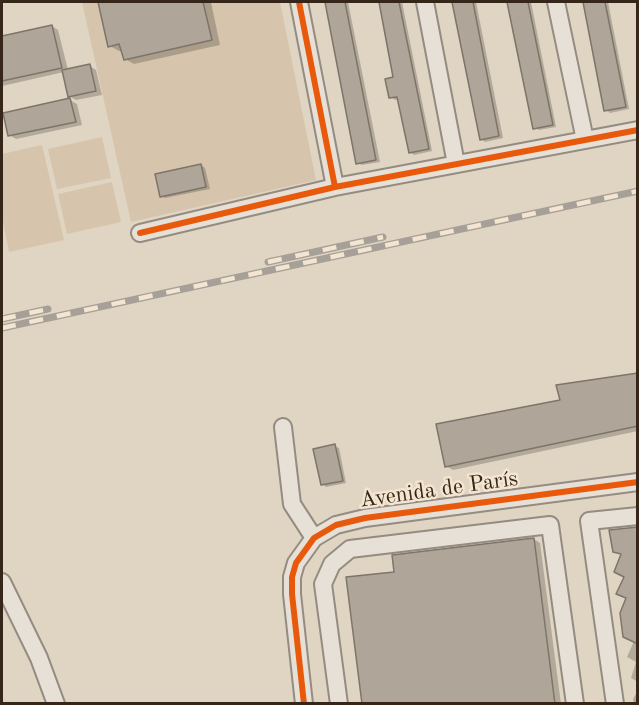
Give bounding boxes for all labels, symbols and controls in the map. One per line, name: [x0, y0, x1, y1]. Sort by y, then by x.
street label: Avenida de París: [358, 466, 520, 514]

